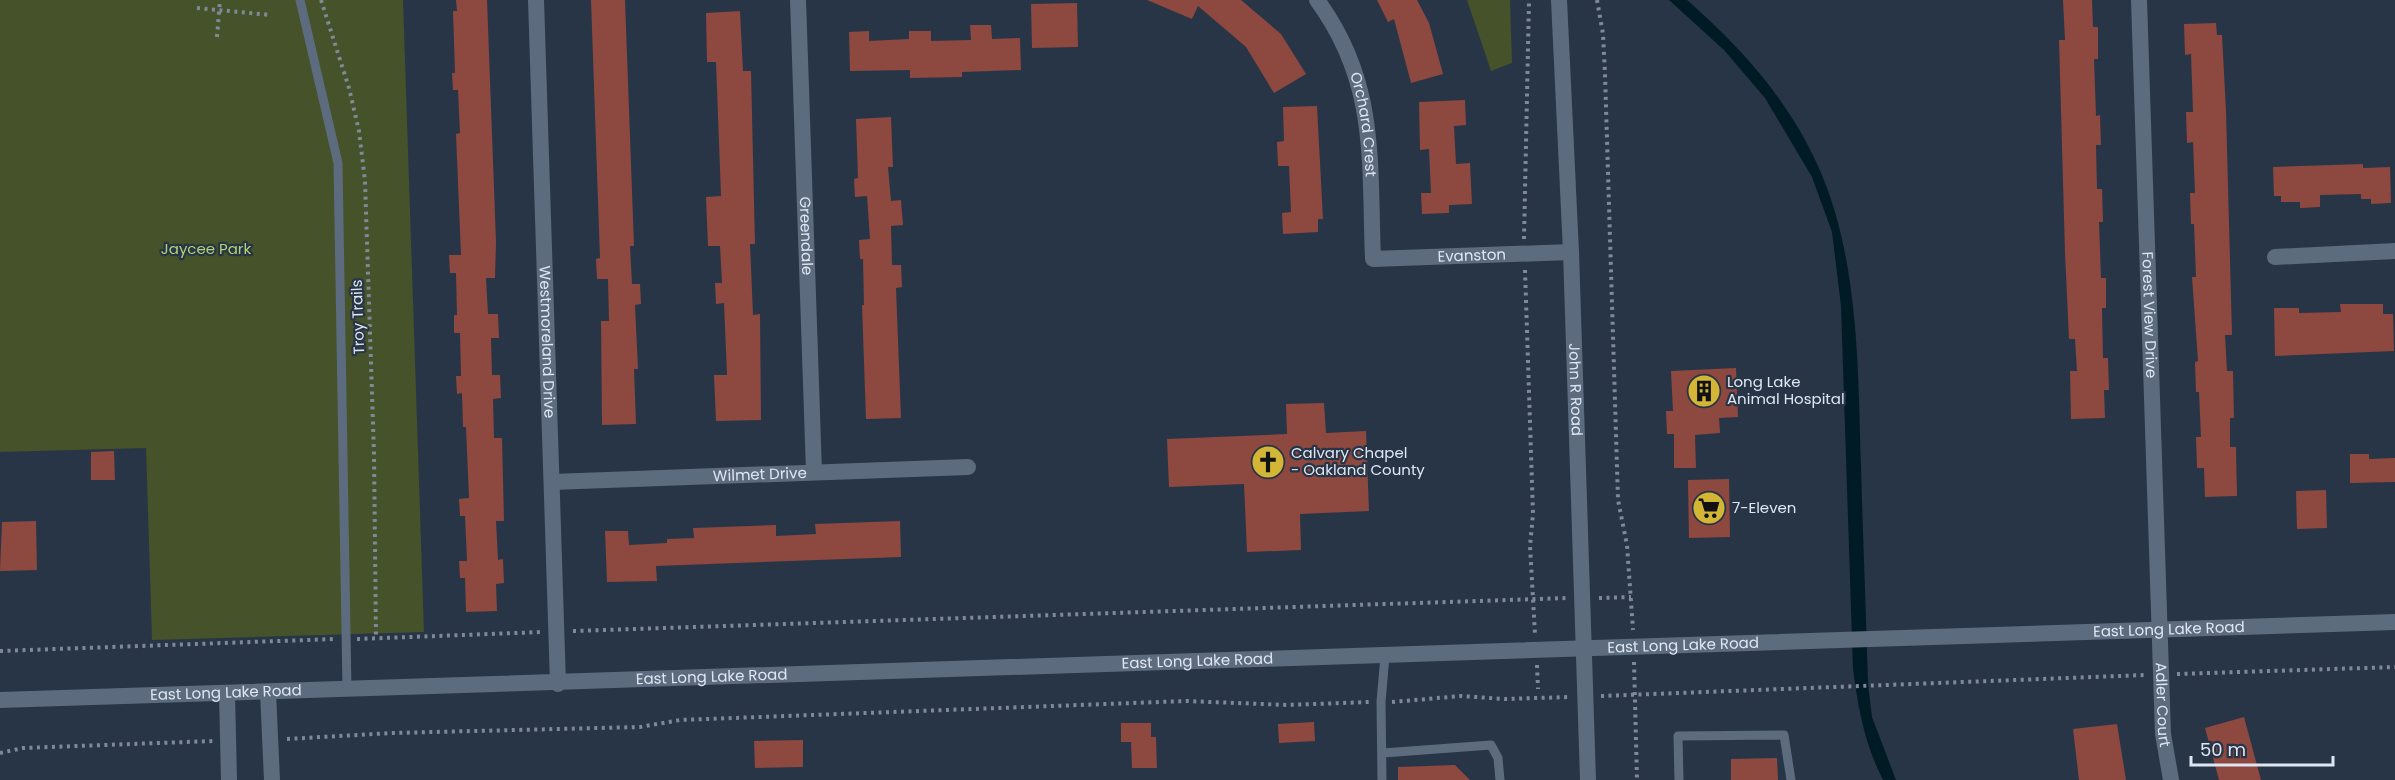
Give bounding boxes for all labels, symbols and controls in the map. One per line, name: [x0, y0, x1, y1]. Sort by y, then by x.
street label: Orchard Crest: [1345, 69, 1382, 177]
street label: Greendale: [795, 196, 818, 276]
park label: Jaycee Park: [161, 238, 251, 259]
street label: Evanston: [1437, 243, 1506, 267]
street label: Forest View Drive: [2137, 251, 2162, 378]
street label: Westmoreland Drive: [535, 265, 560, 418]
street label: Troy Trails: [346, 279, 369, 355]
street label: John R Road: [1564, 343, 1588, 436]
place label: Long Lake Animal Hospital: [1727, 371, 1845, 409]
building icon: Long Lake Animal Hospital: [1686, 373, 1722, 409]
place label: Calvary Chapel - Oakland County: [1291, 442, 1425, 480]
church icon: Calvary Chapel - Oakland County: [1250, 444, 1286, 480]
street label: Wilmet Drive: [713, 462, 807, 486]
supermarket icon: 7-Eleven: [1691, 490, 1727, 526]
place label: 7-Eleven: [1732, 497, 1796, 518]
street label: East Long Lake Road: [2093, 616, 2245, 642]
street label: East Long Lake Road: [1607, 632, 1759, 658]
street label: East Long Lake Road: [1121, 648, 1274, 673]
street label: Adler Court: [2151, 662, 2176, 749]
street label: East Long Lake Road: [635, 663, 788, 689]
street label: East Long Lake Road: [150, 679, 302, 705]
scale bar: [2191, 729, 2334, 767]
text: 50 m: [2200, 737, 2246, 762]

